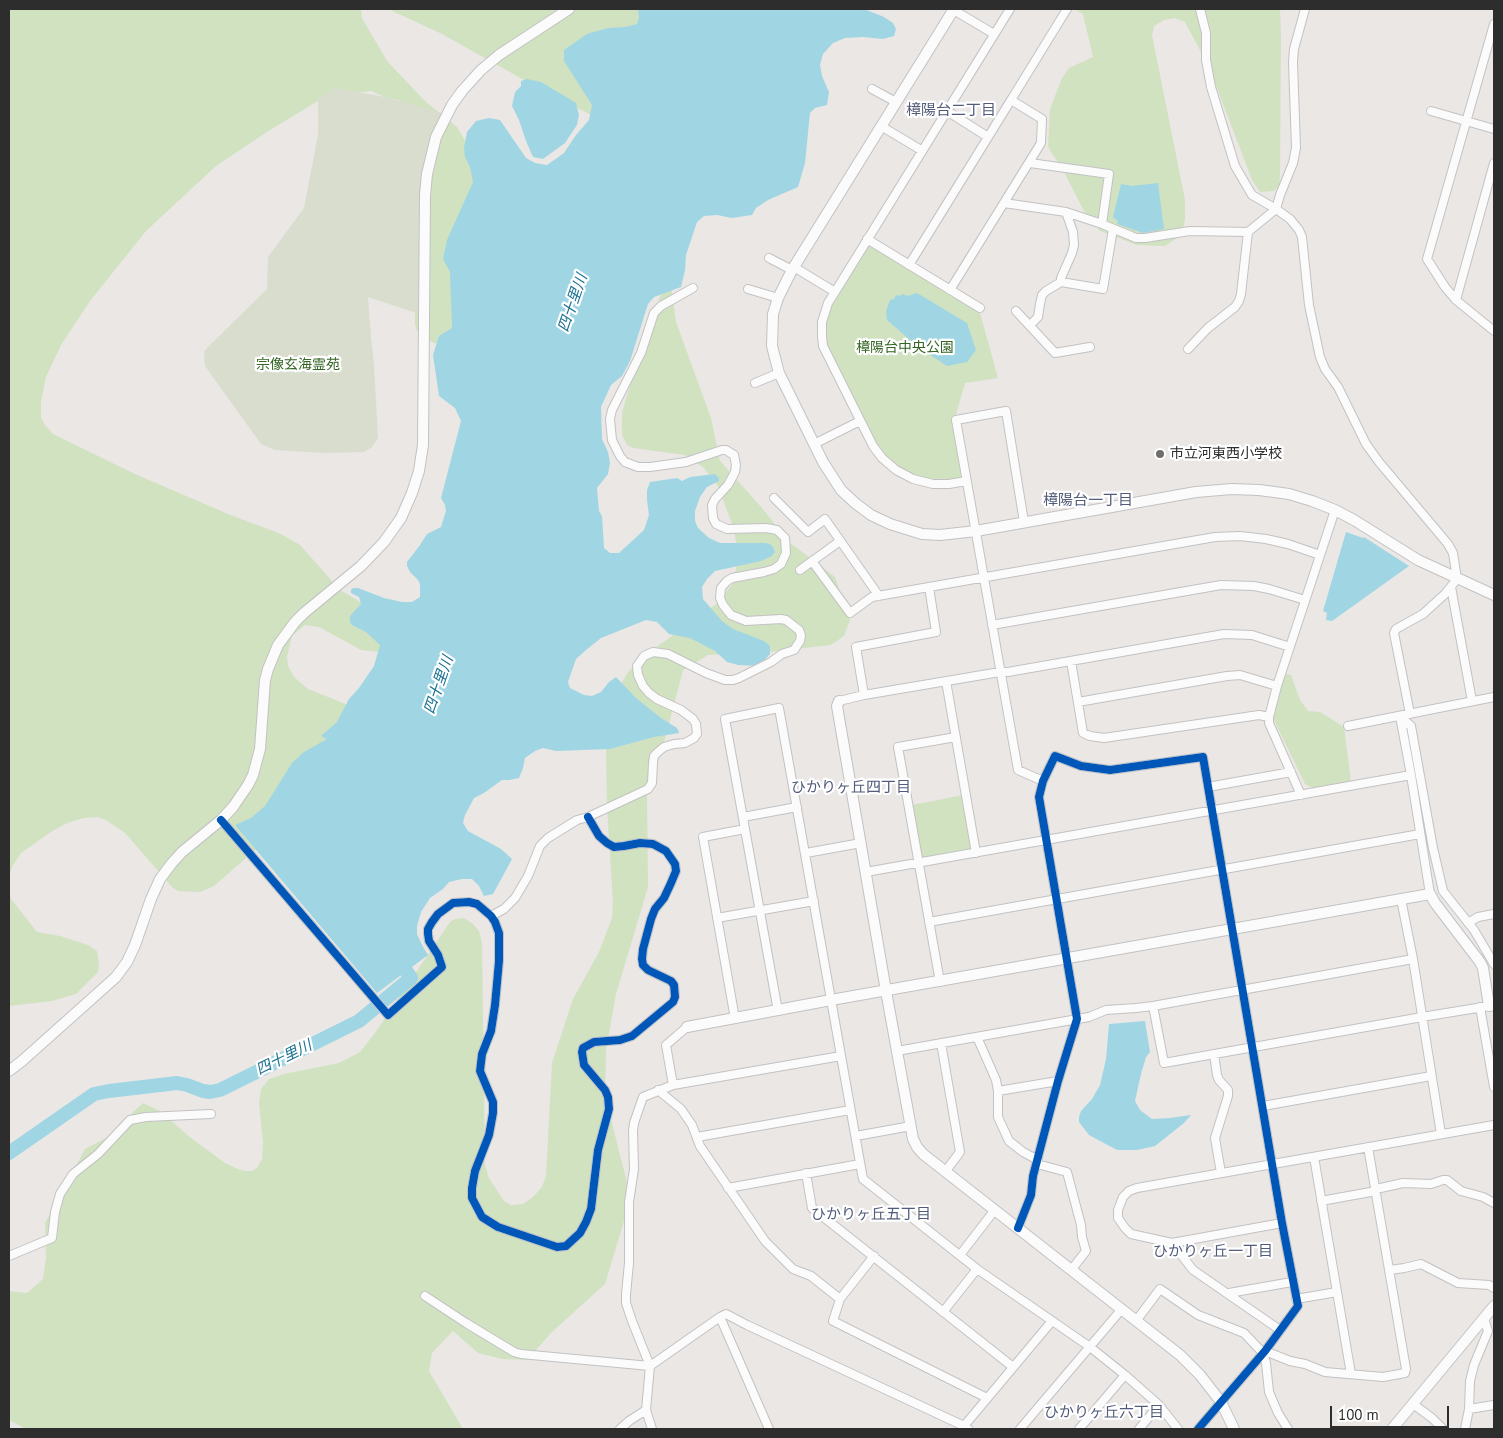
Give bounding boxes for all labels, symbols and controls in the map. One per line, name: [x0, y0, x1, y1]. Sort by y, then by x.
district label: 樟陽台二丁目: [906, 102, 996, 120]
water label: 四十里川: [555, 272, 591, 334]
park label: 樟陽台中央公園: [856, 340, 954, 356]
park label: 宗像玄海霊苑: [256, 357, 340, 373]
place label: 市立河東西小学校: [1170, 446, 1282, 462]
marker: 市立河東西小学校: [1154, 448, 1166, 460]
district label: 樟陽台一丁目: [1043, 492, 1133, 510]
water label: 四十里川: [421, 654, 457, 716]
district label: ひかりヶ丘四丁目: [791, 779, 911, 797]
water label: 四十里川: [253, 1037, 315, 1079]
district label: ひかりヶ丘五丁目: [811, 1206, 931, 1224]
district label: ひかりヶ丘一丁目: [1153, 1243, 1273, 1261]
scale bar: [1333, 1396, 1452, 1428]
district label: ひかりヶ丘六丁目: [1044, 1404, 1164, 1422]
text: 100 m: [1338, 1405, 1379, 1424]

